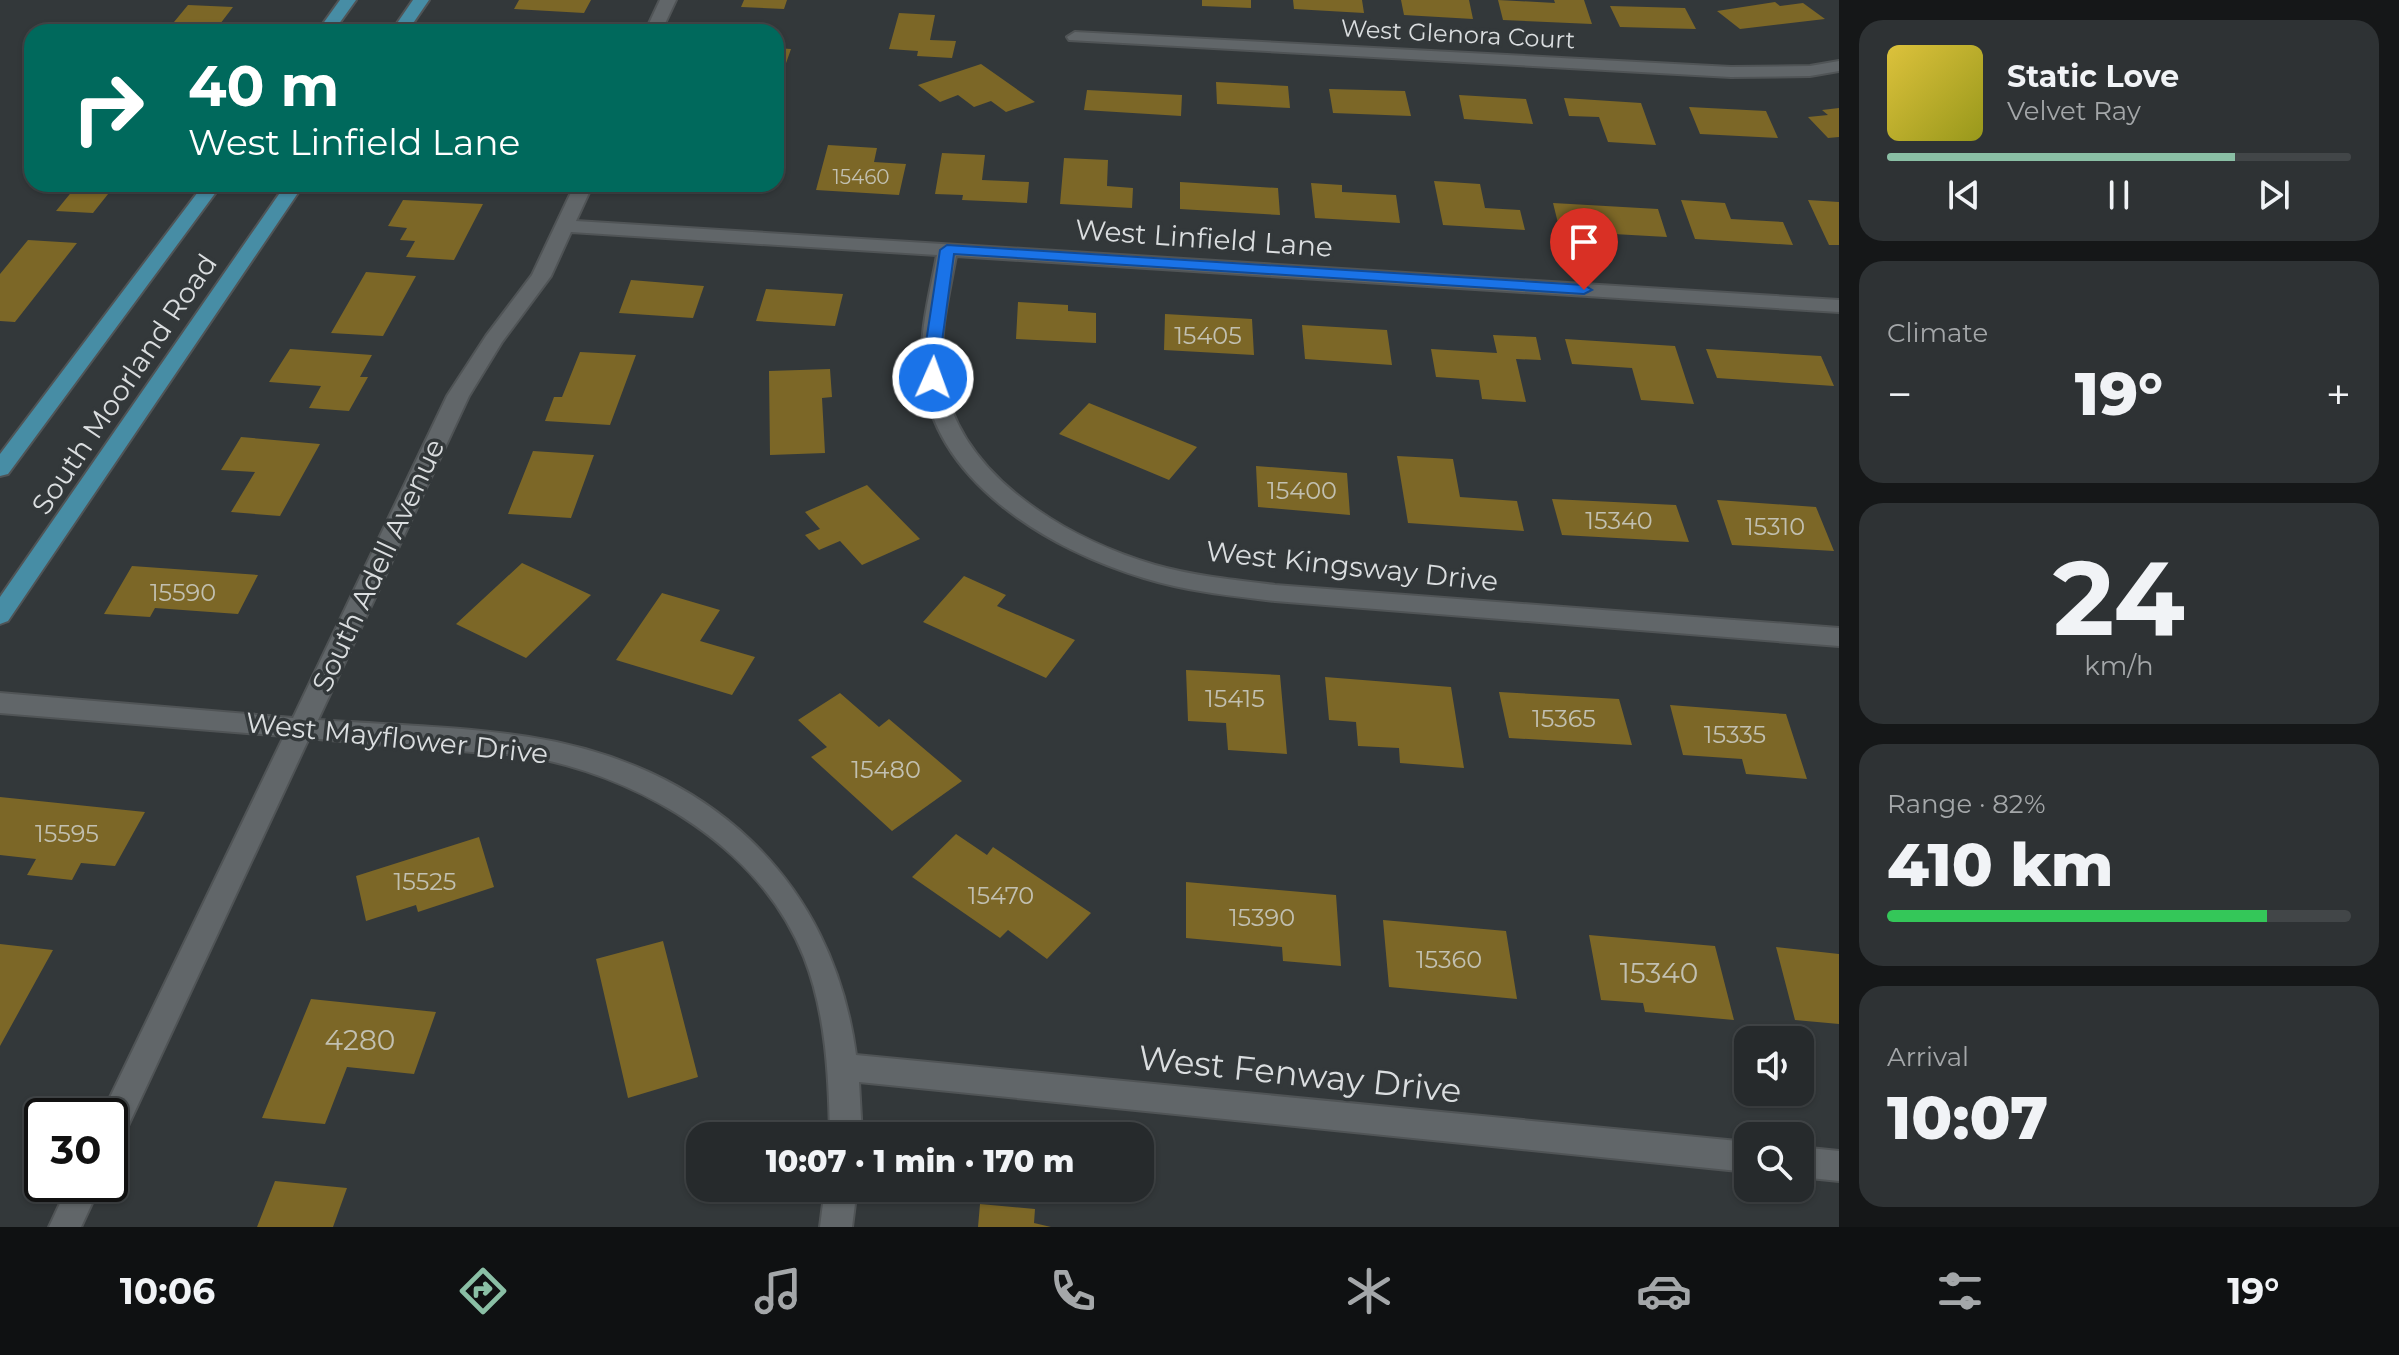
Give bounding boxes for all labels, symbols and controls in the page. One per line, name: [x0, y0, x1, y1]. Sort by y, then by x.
street label: West Glenora Court: [1340, 13, 1576, 55]
text: 40 m: [188, 52, 339, 120]
icon: right: [56, 56, 160, 160]
text: Static Love: [2007, 58, 2179, 95]
text: Velvet Ray: [2007, 95, 2141, 127]
text: West Linfield Lane: [188, 120, 520, 164]
house number: 15460: [832, 165, 890, 189]
icon: previous: [1942, 173, 1986, 217]
icon: pause: [2097, 173, 2141, 217]
icon: next: [2252, 173, 2296, 217]
pin: [1550, 208, 1618, 290]
street label: West Linfield Lane: [1074, 212, 1334, 264]
icon: arrive: [1562, 220, 1606, 264]
street label: South Moorland Road: [24, 247, 224, 521]
text: Climate: [1887, 317, 1988, 349]
house number: 15405: [1174, 321, 1242, 350]
position arrow: [891, 336, 975, 420]
text: 19°: [2075, 357, 2163, 430]
text: −: [1887, 367, 1912, 421]
text: +: [2326, 367, 2351, 421]
street label: South Adell Avenue: [304, 433, 452, 697]
house number: 15400: [1267, 476, 1337, 505]
house number: 15340: [1585, 506, 1653, 535]
house number: 15310: [1745, 512, 1805, 541]
street label: West Kingsway Drive: [1204, 534, 1500, 598]
text: 24: [2053, 534, 2185, 661]
house number: 15590: [150, 578, 216, 607]
text: km/h: [2084, 650, 2154, 682]
house number: 15415: [1205, 684, 1265, 713]
house number: 15365: [1532, 704, 1596, 733]
street label: West Mayflower Drive: [244, 705, 550, 771]
house number: 15335: [1704, 720, 1766, 749]
house number: 15480: [851, 755, 921, 784]
text: Range · 82%: [1887, 788, 2045, 820]
house number: 15595: [35, 819, 99, 848]
text: 410 km: [1887, 828, 2114, 901]
house number: 15525: [394, 867, 456, 896]
house number: 15470: [968, 881, 1034, 910]
house number: 15390: [1229, 903, 1295, 932]
house number: 15360: [1416, 945, 1482, 974]
house number: 15340: [1620, 956, 1698, 990]
house number: 4280: [325, 1023, 395, 1057]
map controls: [1734, 1026, 1814, 1202]
button: sound: [1734, 1026, 1814, 1106]
street label: West Fenway Drive: [1136, 1036, 1464, 1112]
text: Arrival: [1887, 1041, 1969, 1073]
text: 10:07: [1887, 1081, 2048, 1154]
speed limit sign: 30: [24, 1098, 128, 1202]
button: search: [1734, 1122, 1814, 1202]
text: 10:07 · 1 min · 170 m: [766, 1143, 1074, 1180]
icon: directions: [455, 1263, 511, 1319]
icon: music: [750, 1263, 806, 1319]
icon: phone: [1045, 1263, 1101, 1319]
icon: climate: [1341, 1263, 1397, 1319]
icon: car: [1636, 1263, 1692, 1319]
icon: filters: [1932, 1263, 1988, 1319]
text: 10:06: [120, 1269, 215, 1313]
text: 19°: [2227, 1269, 2279, 1313]

